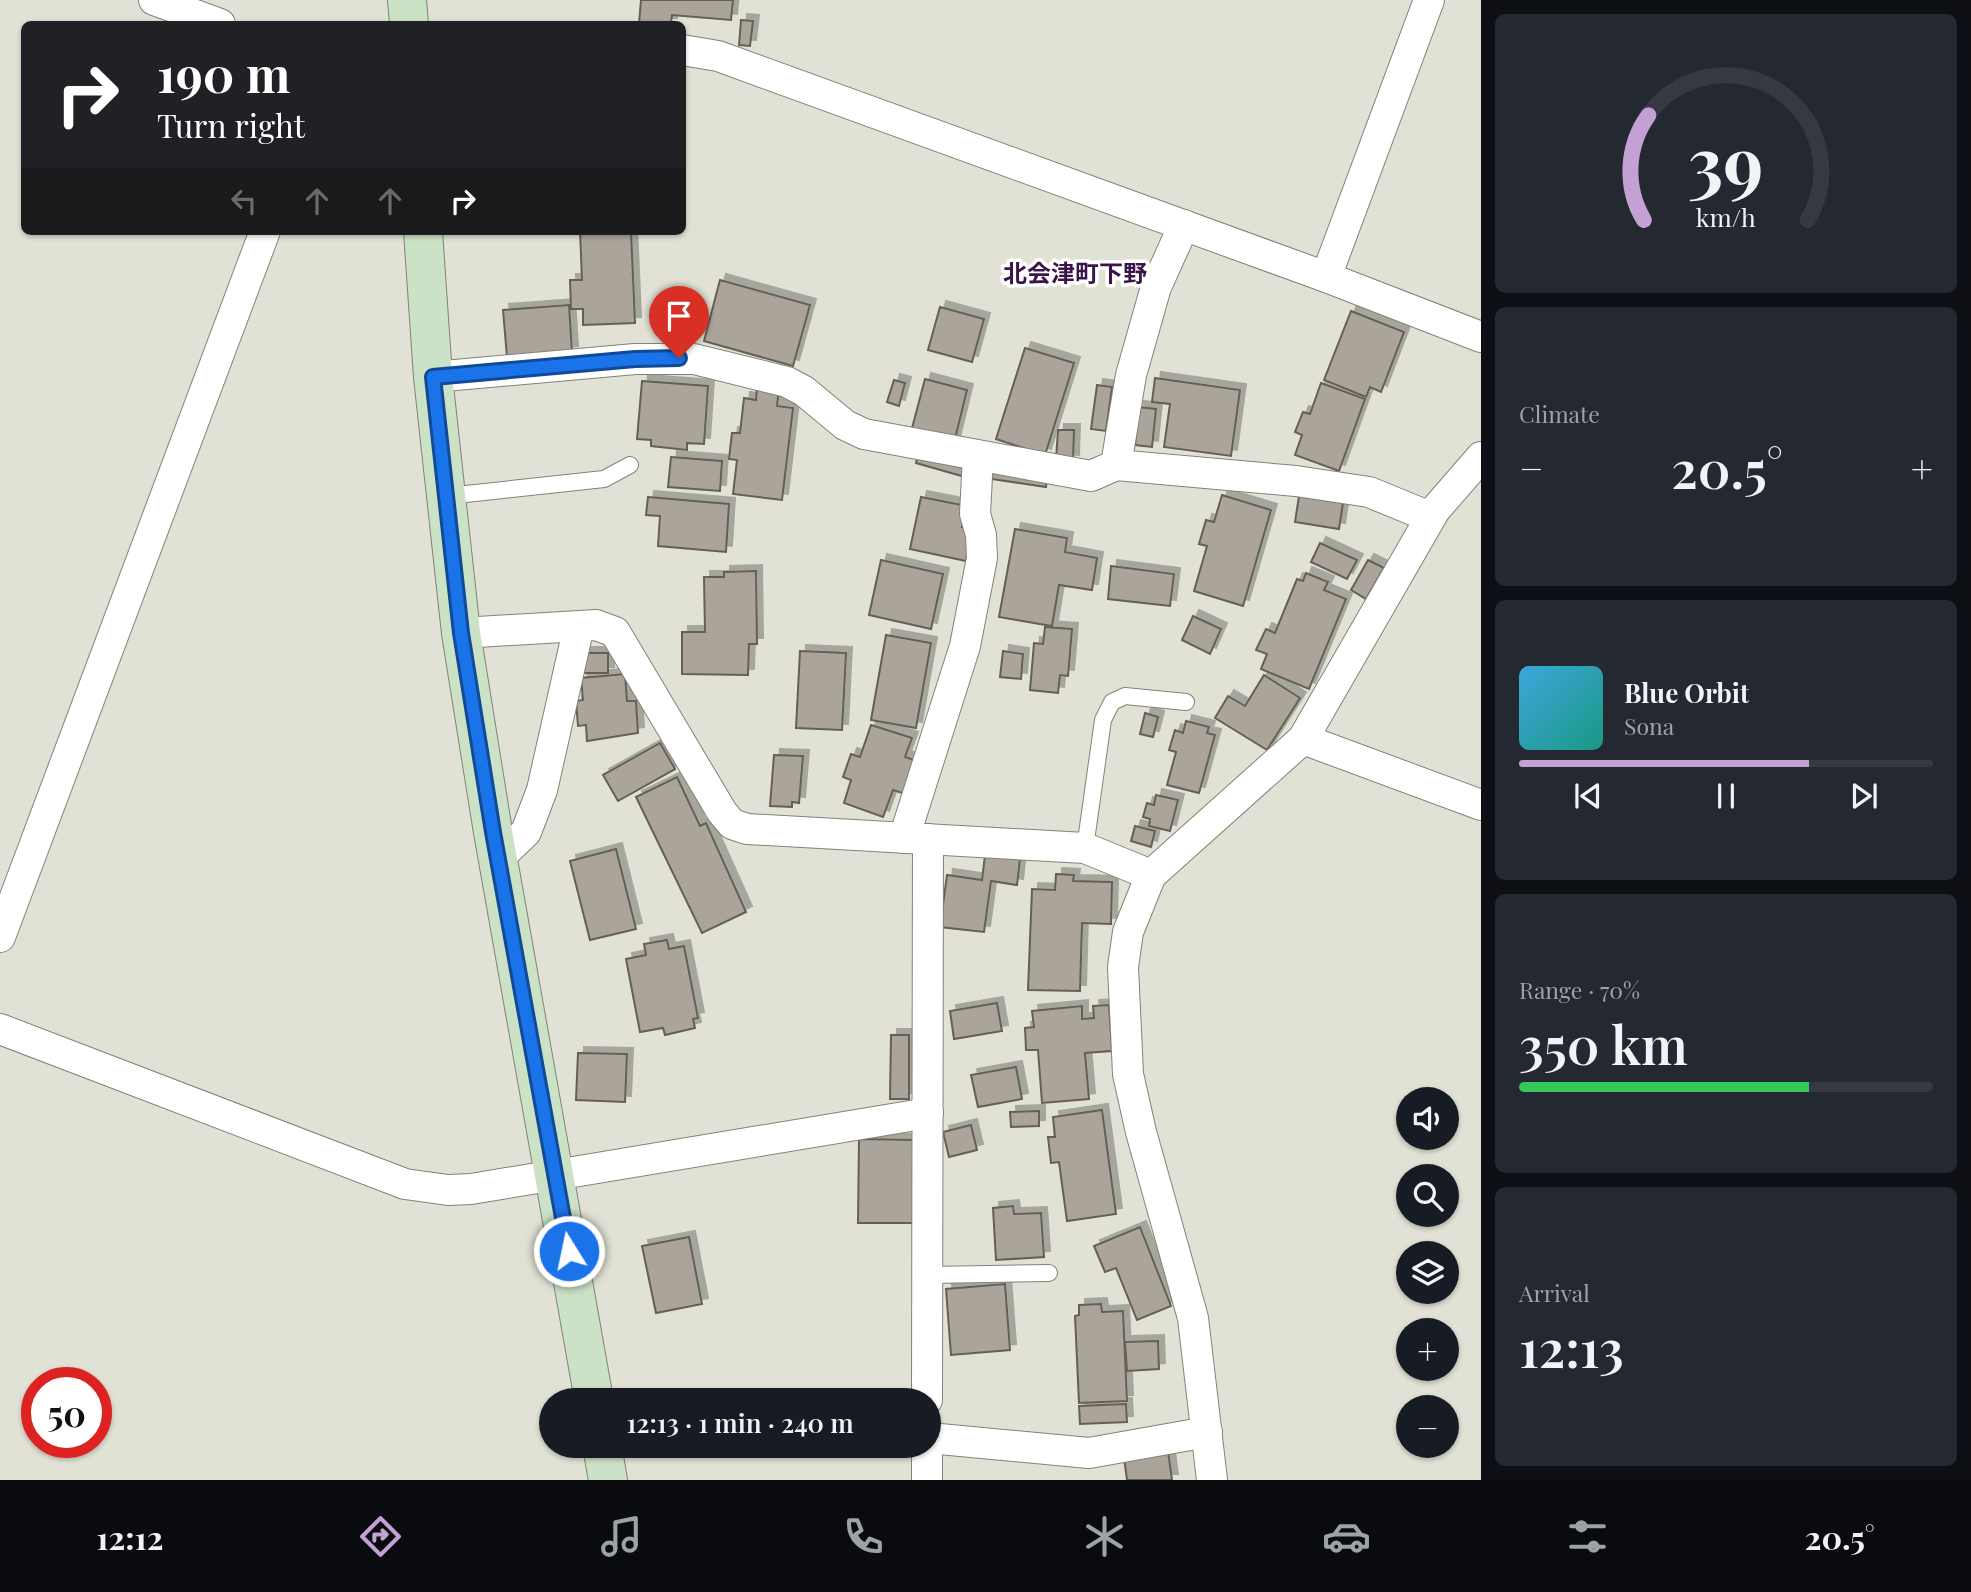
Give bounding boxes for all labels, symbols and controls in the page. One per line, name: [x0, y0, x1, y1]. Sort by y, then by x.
text: 190 m: [157, 40, 290, 105]
icon: right: [42, 49, 133, 140]
text: Turn right: [157, 103, 305, 146]
text: 39: [1688, 111, 1764, 208]
icon: left: [225, 182, 263, 220]
icon: ahead: [298, 182, 336, 220]
icon: ahead: [371, 182, 409, 220]
icon: right: [444, 182, 482, 220]
text: km/h: [1696, 199, 1756, 232]
district label: 北会津町下野: [1003, 256, 1147, 288]
pin: [649, 286, 709, 358]
icon: arrive: [660, 297, 698, 335]
text: Climate: [1519, 398, 1600, 429]
text: 20.5°: [1671, 433, 1783, 502]
text: −: [1519, 442, 1544, 493]
text: +: [1911, 442, 1933, 493]
text: Blue Orbit: [1624, 675, 1749, 710]
text: Sona: [1624, 710, 1674, 741]
icon: previous: [1569, 777, 1607, 815]
icon: pause: [1707, 777, 1745, 815]
icon: next: [1845, 777, 1883, 815]
text: Range · 70%: [1519, 974, 1640, 1005]
text: 350 km: [1519, 1009, 1688, 1078]
map controls: [1396, 1087, 1459, 1458]
button: sound: [1396, 1087, 1459, 1150]
button: search: [1396, 1164, 1459, 1227]
position arrow: [532, 1214, 606, 1288]
button: layers: [1396, 1241, 1459, 1304]
text: Arrival: [1519, 1277, 1590, 1308]
text: 12:13: [1519, 1312, 1624, 1381]
button: +: [1396, 1318, 1459, 1381]
speed limit sign: 50: [21, 1367, 112, 1458]
button: −: [1396, 1395, 1459, 1458]
text: 12:13 · 1 min · 240 m: [626, 1405, 854, 1440]
icon: directions: [356, 1512, 405, 1561]
icon: music: [597, 1512, 646, 1561]
icon: phone: [839, 1512, 888, 1561]
icon: climate: [1080, 1512, 1129, 1561]
icon: car: [1322, 1512, 1371, 1561]
icon: filters: [1563, 1512, 1612, 1561]
text: 12:12: [96, 1515, 163, 1558]
text: 20.5°: [1805, 1515, 1875, 1558]

